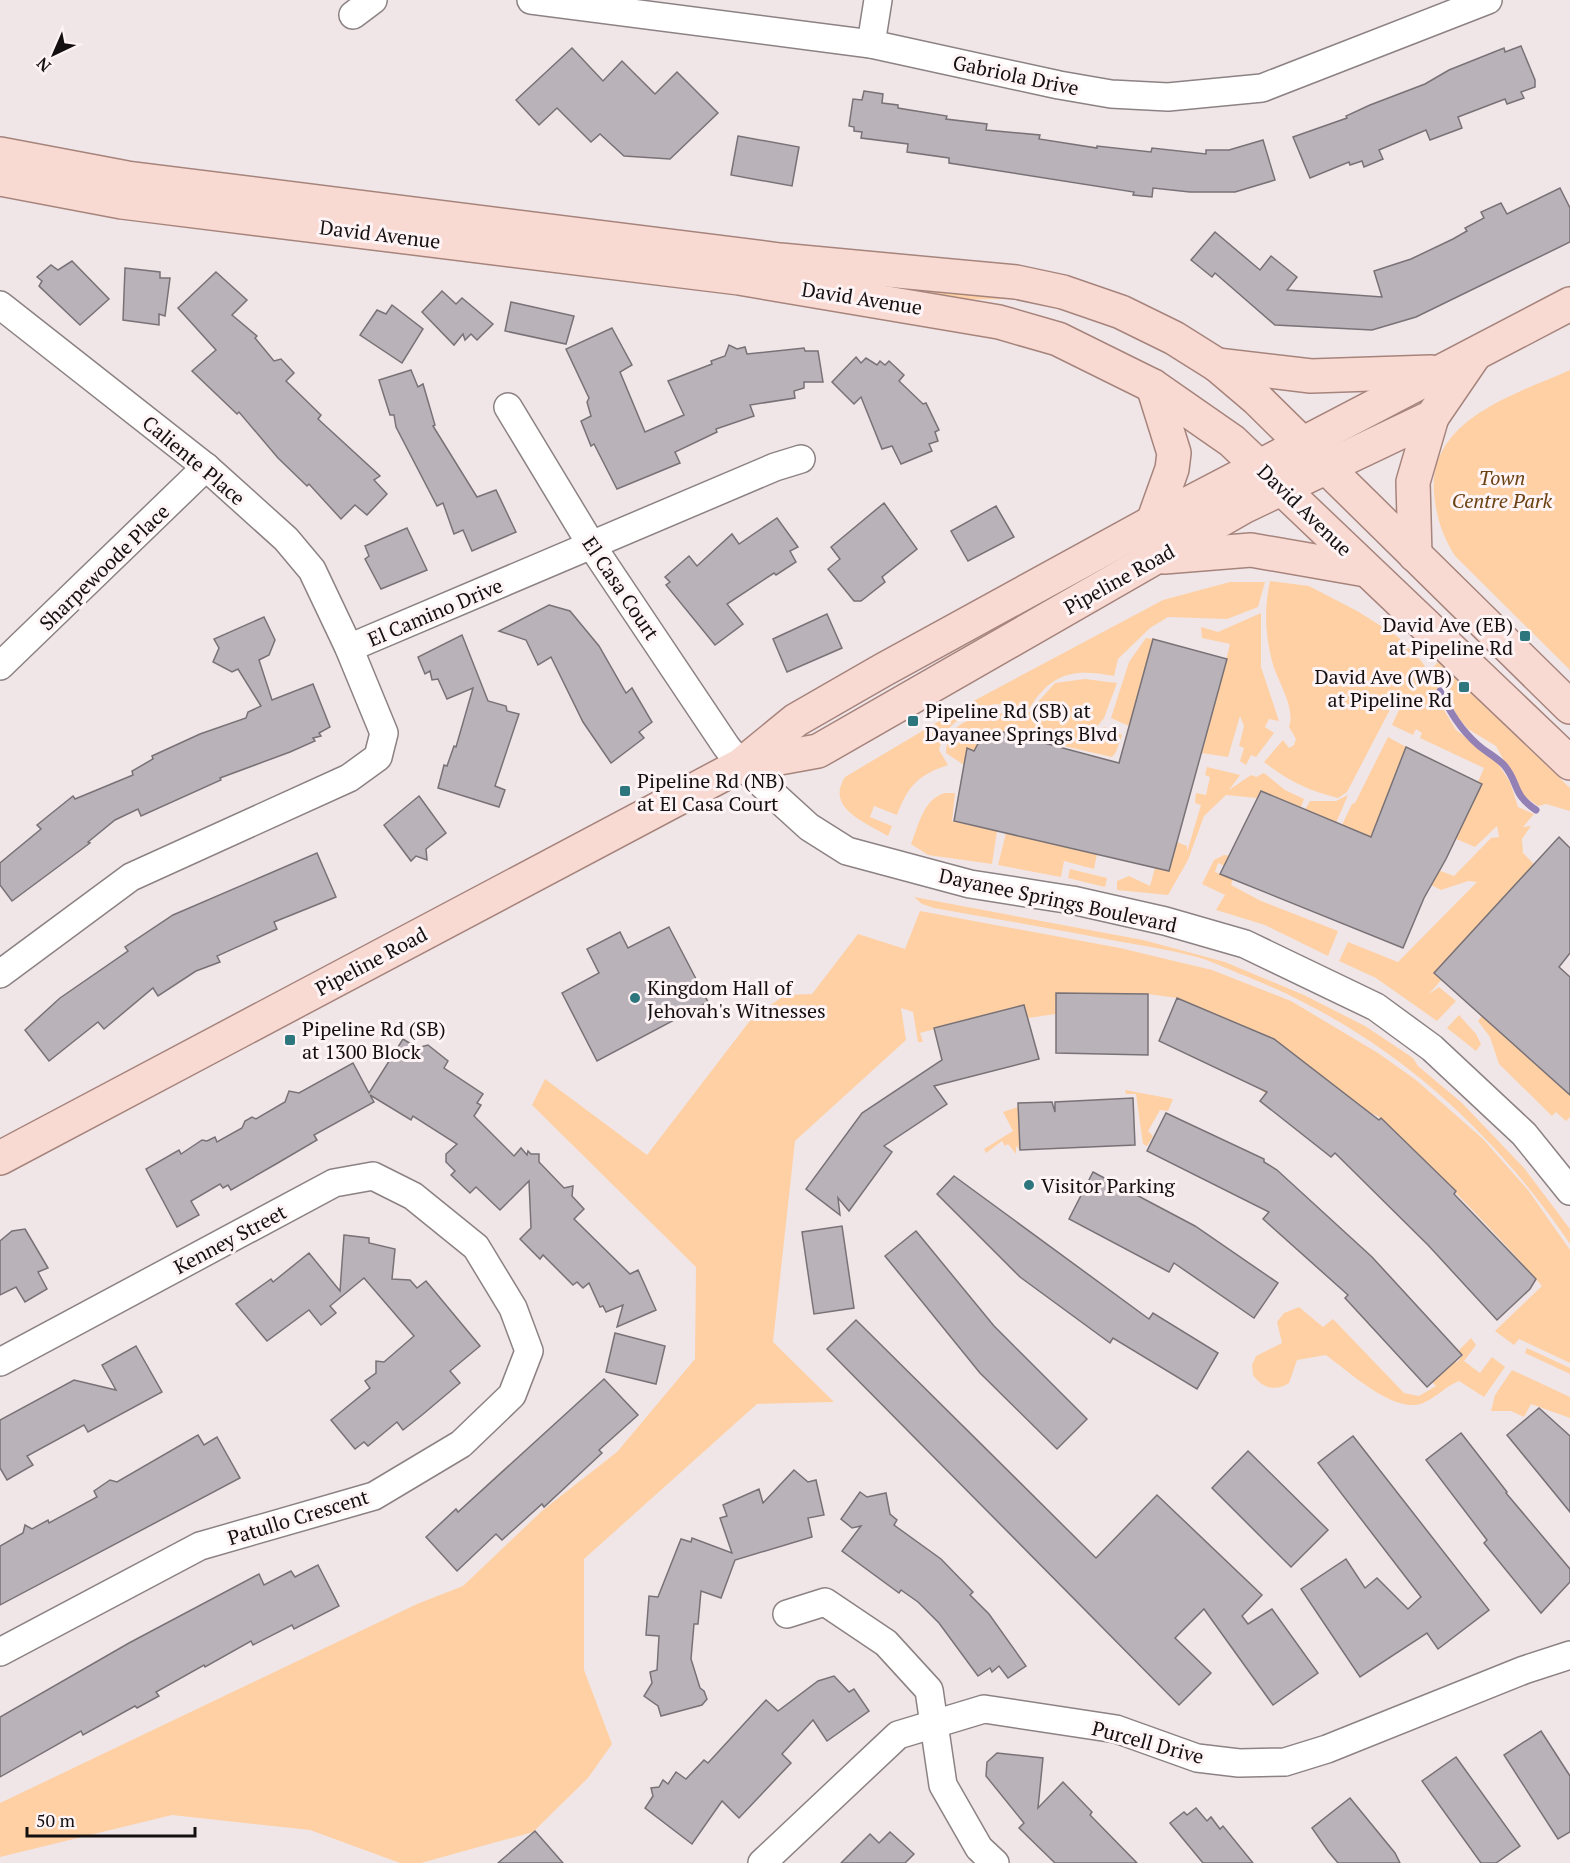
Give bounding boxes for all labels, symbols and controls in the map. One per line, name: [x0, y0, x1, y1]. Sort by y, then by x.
north arrow: [24, 24, 84, 84]
street label: Gabriola Drive: [950, 48, 1082, 102]
text: N: [32, 53, 56, 77]
street label: David Avenue: [318, 213, 442, 255]
street label: David Avenue: [800, 275, 924, 321]
street label: Caliente Place: [137, 409, 251, 511]
street label: David Avenue: [1252, 458, 1358, 562]
park label: Town Centre Park: [1452, 464, 1553, 514]
street label: Sharpewoode Place: [33, 498, 175, 636]
street label: El Casa Court: [576, 531, 666, 645]
street label: Pipeline Road: [1059, 537, 1179, 621]
street label: El Camino Drive: [363, 571, 507, 653]
place label: David Ave (EB) at Pipeline Rd: [1382, 611, 1513, 661]
marker: David Ave (EB) at Pipeline Rd: [1518, 629, 1532, 643]
place label: David Ave (WB) at Pipeline Rd: [1314, 663, 1452, 713]
marker: David Ave (WB) at Pipeline Rd: [1457, 680, 1471, 694]
place label: Pipeline Rd (SB) at Dayanee Springs Blvd: [925, 697, 1118, 747]
marker: Pipeline Rd (SB) at Dayanee Springs Blvd: [906, 714, 920, 728]
place label: Pipeline Rd (NB) at El Casa Court: [637, 767, 785, 817]
marker: Pipeline Rd (NB) at El Casa Court: [618, 784, 632, 798]
street label: Dayanee Springs Boulevard: [937, 862, 1179, 938]
street label: Pipeline Road: [310, 920, 432, 1002]
place label: Kingdom Hall of Jehovah's Witnesses: [647, 974, 826, 1024]
marker: Kingdom Hall of Jehovah's Witnesses: [628, 991, 642, 1005]
place label: Pipeline Rd (SB) at 1300 Block: [302, 1015, 446, 1065]
marker: Pipeline Rd (SB) at 1300 Block: [283, 1033, 297, 1047]
place label: Visitor Parking: [1041, 1172, 1175, 1199]
marker: Visitor Parking: [1022, 1178, 1036, 1192]
street label: Kenney Street: [169, 1198, 291, 1280]
street label: Patullo Crescent: [224, 1483, 373, 1551]
street label: Purcell Drive: [1089, 1714, 1207, 1770]
scale bar: [27, 1800, 195, 1838]
text: 50 m: [36, 1808, 76, 1832]

